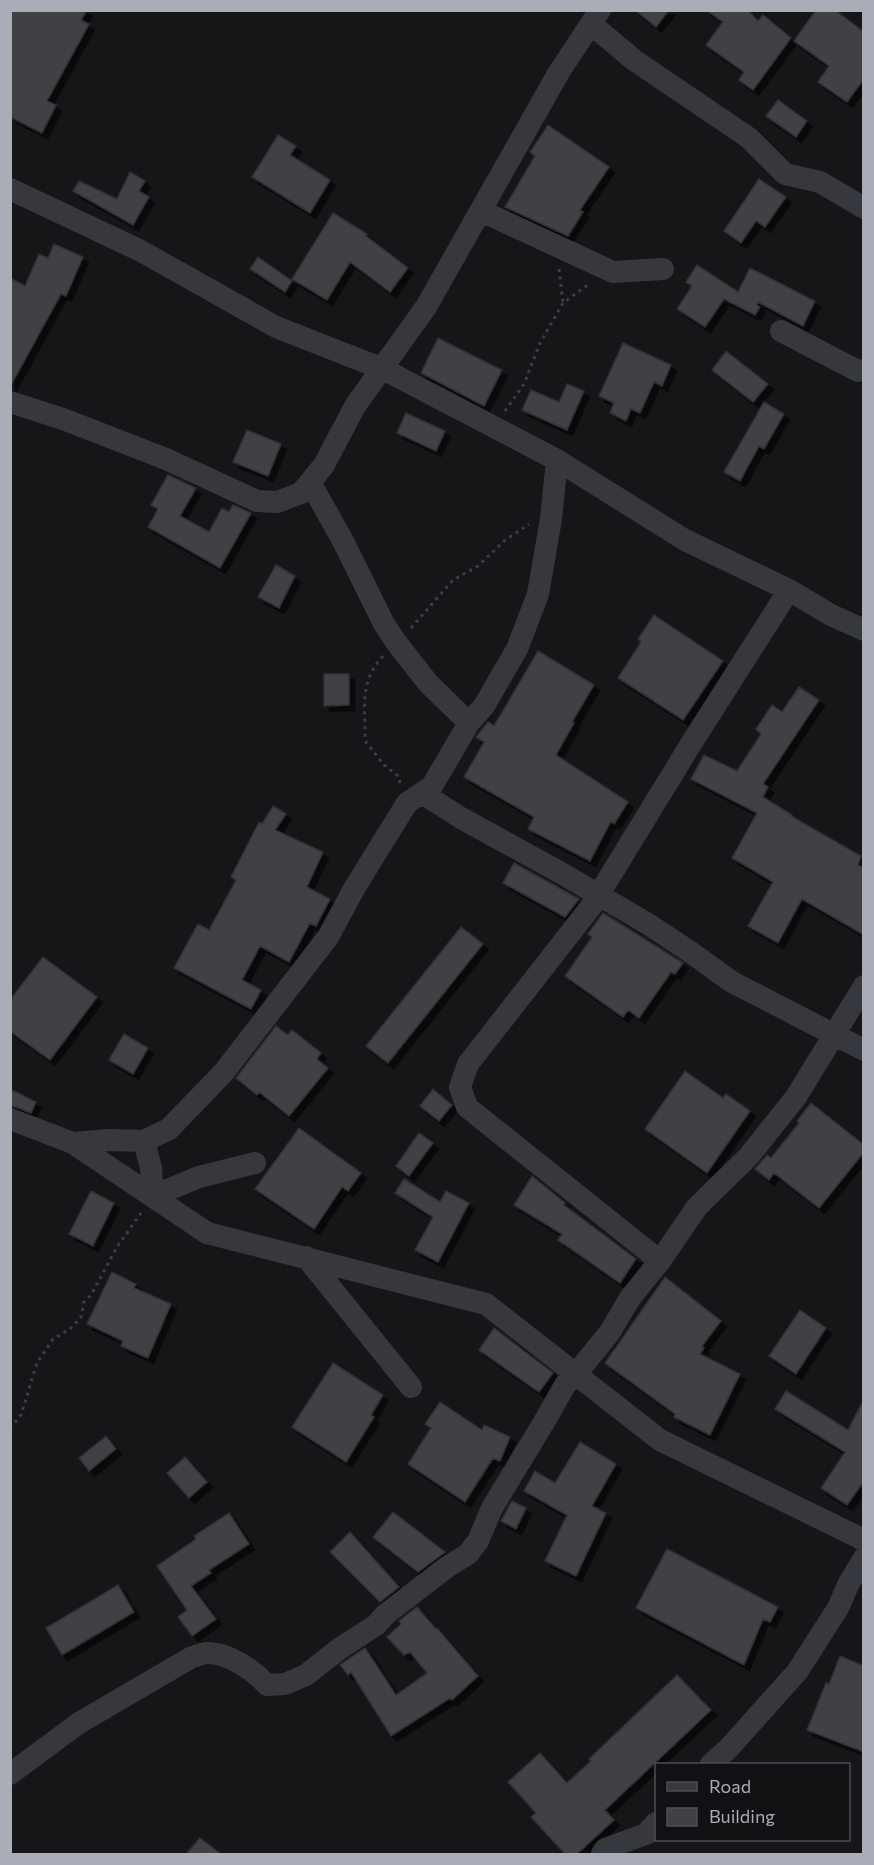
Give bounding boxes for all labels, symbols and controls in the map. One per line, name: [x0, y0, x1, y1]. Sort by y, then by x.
legend: [655, 1763, 850, 1841]
text: Road: [709, 1775, 751, 1797]
text: Building: [709, 1805, 775, 1827]

